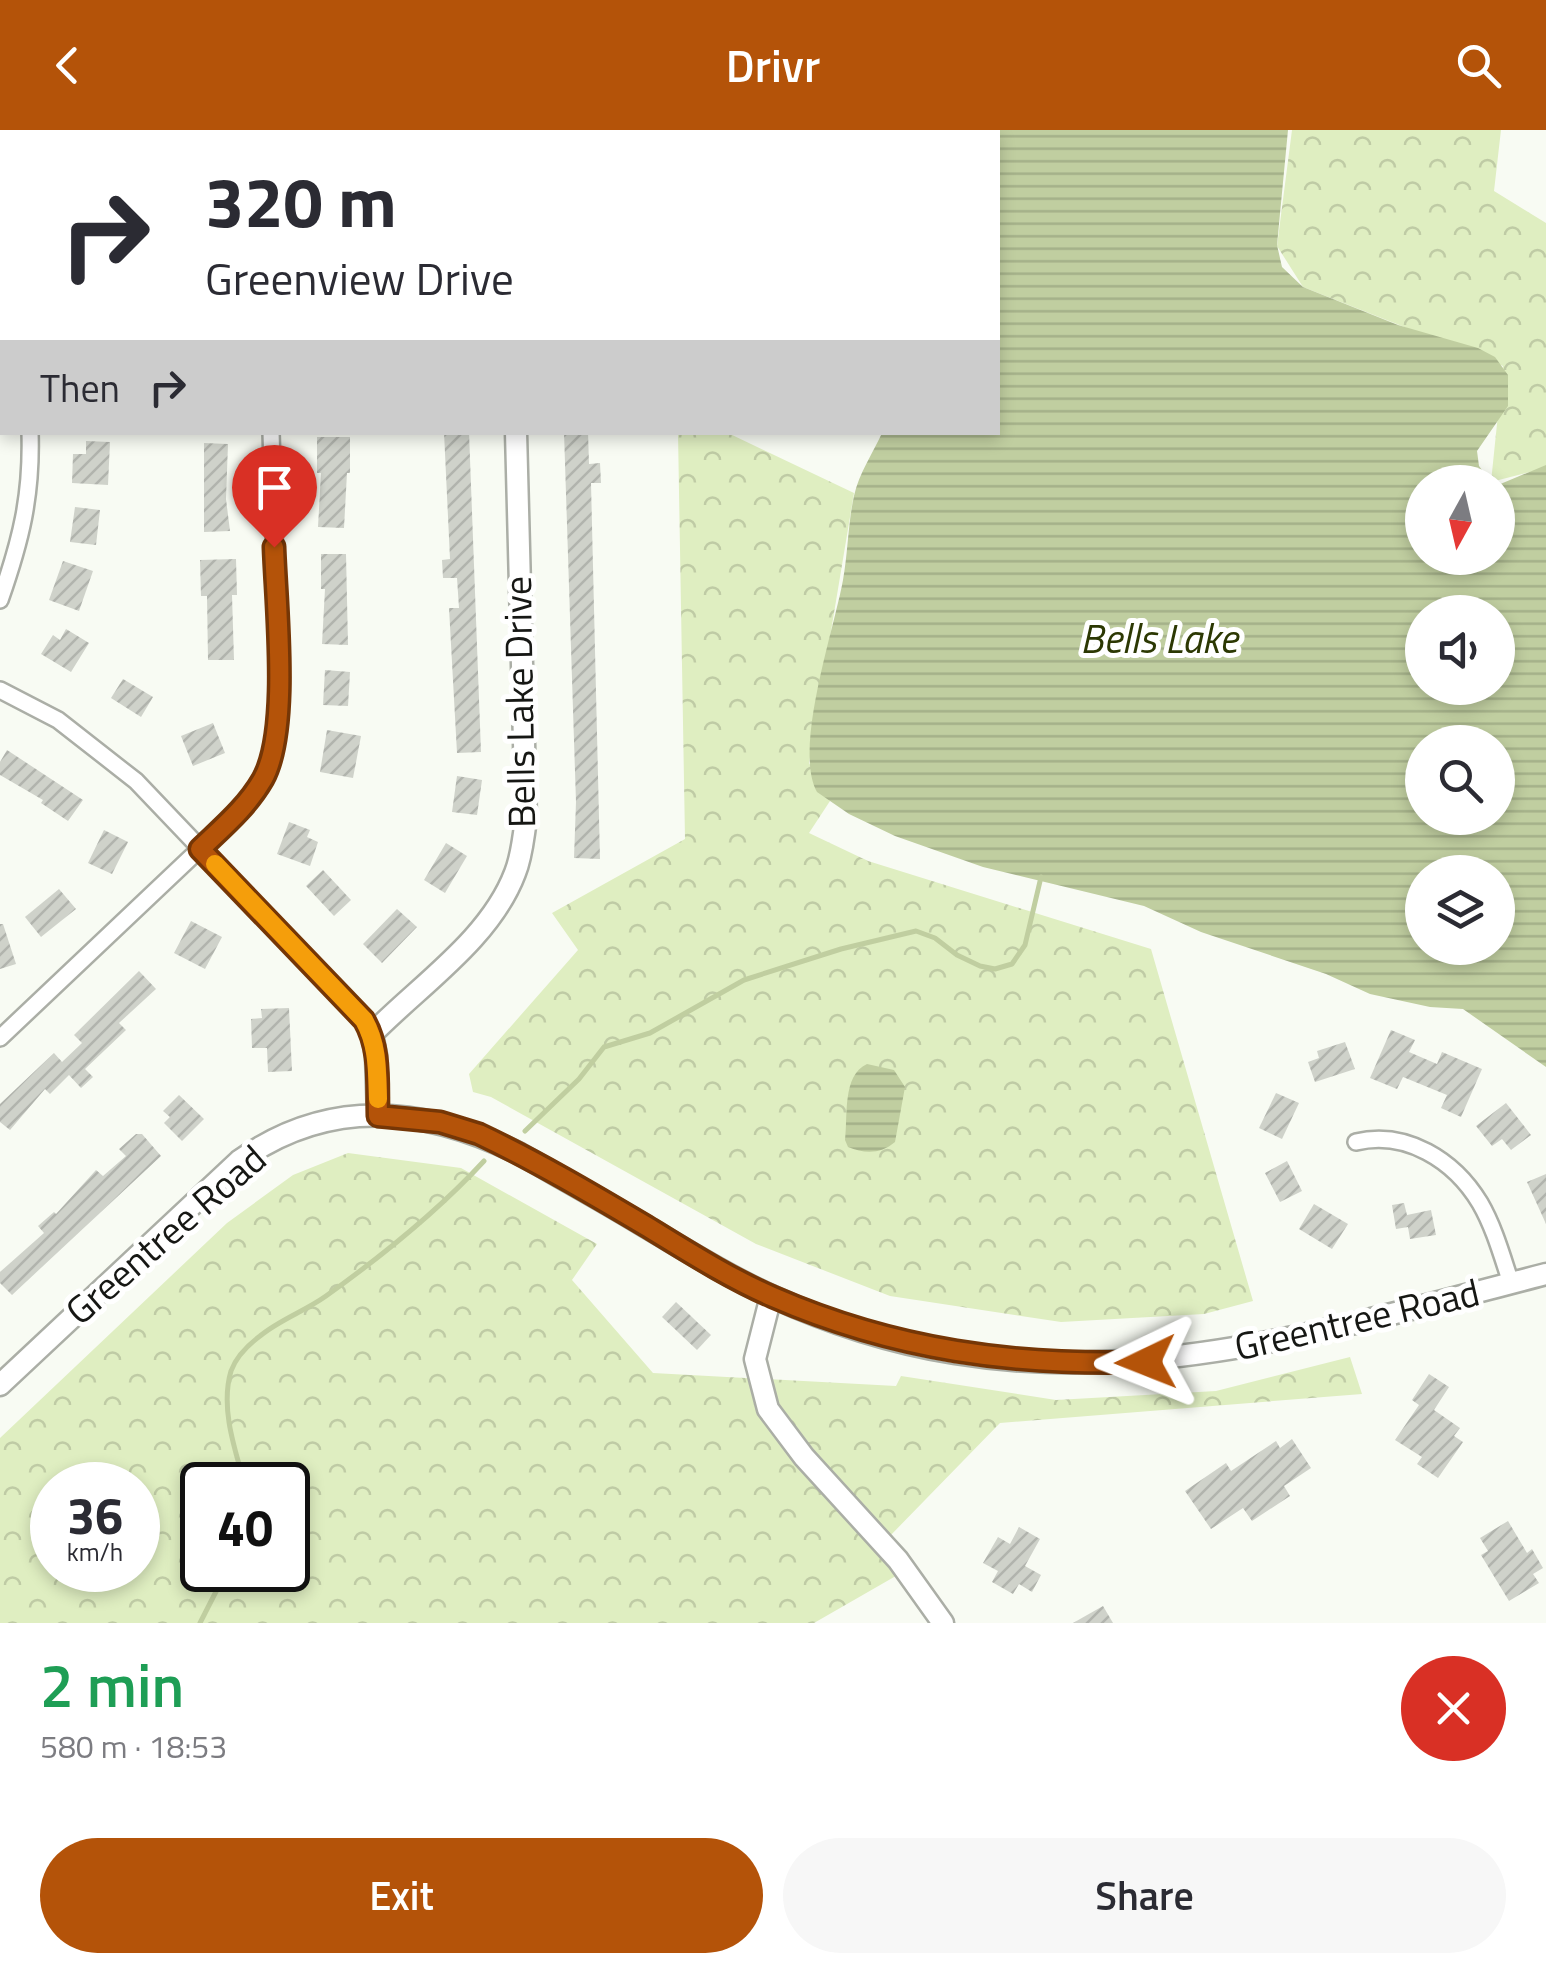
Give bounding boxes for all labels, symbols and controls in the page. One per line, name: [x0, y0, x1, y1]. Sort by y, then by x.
text: Drivr: [726, 31, 820, 99]
icon: back: [40, 38, 95, 93]
icon: search: [1451, 38, 1506, 93]
text: 320 m: [205, 148, 397, 254]
icon: right: [40, 170, 170, 300]
text: Greenview Drive: [205, 244, 514, 312]
text: Then: [40, 359, 120, 417]
icon: right: [140, 360, 195, 415]
pin: [232, 445, 317, 548]
icon: arrive: [247, 460, 302, 515]
north arrow: [1405, 465, 1515, 575]
map controls: [1405, 465, 1515, 965]
street label: Bells Lake Drive: [488, 576, 550, 828]
button: sound: [1405, 595, 1515, 705]
water label: Bells Lake: [1080, 608, 1240, 669]
button: search: [1405, 725, 1515, 835]
button: layers: [1405, 855, 1515, 965]
street label: Greentree Road: [52, 1130, 279, 1338]
street label: Greentree Road: [1228, 1263, 1485, 1375]
position arrow: [1094, 1310, 1198, 1414]
speed limit sign: 40: [180, 1462, 310, 1592]
text: 36: [67, 1477, 123, 1553]
text: km/h: [67, 1533, 123, 1571]
text: 2 min: [40, 1639, 184, 1730]
button: close: [1401, 1656, 1506, 1761]
text: 580 m · 18:53: [40, 1722, 227, 1770]
button: Exit: [40, 1838, 763, 1953]
button: Share: [783, 1838, 1506, 1953]

